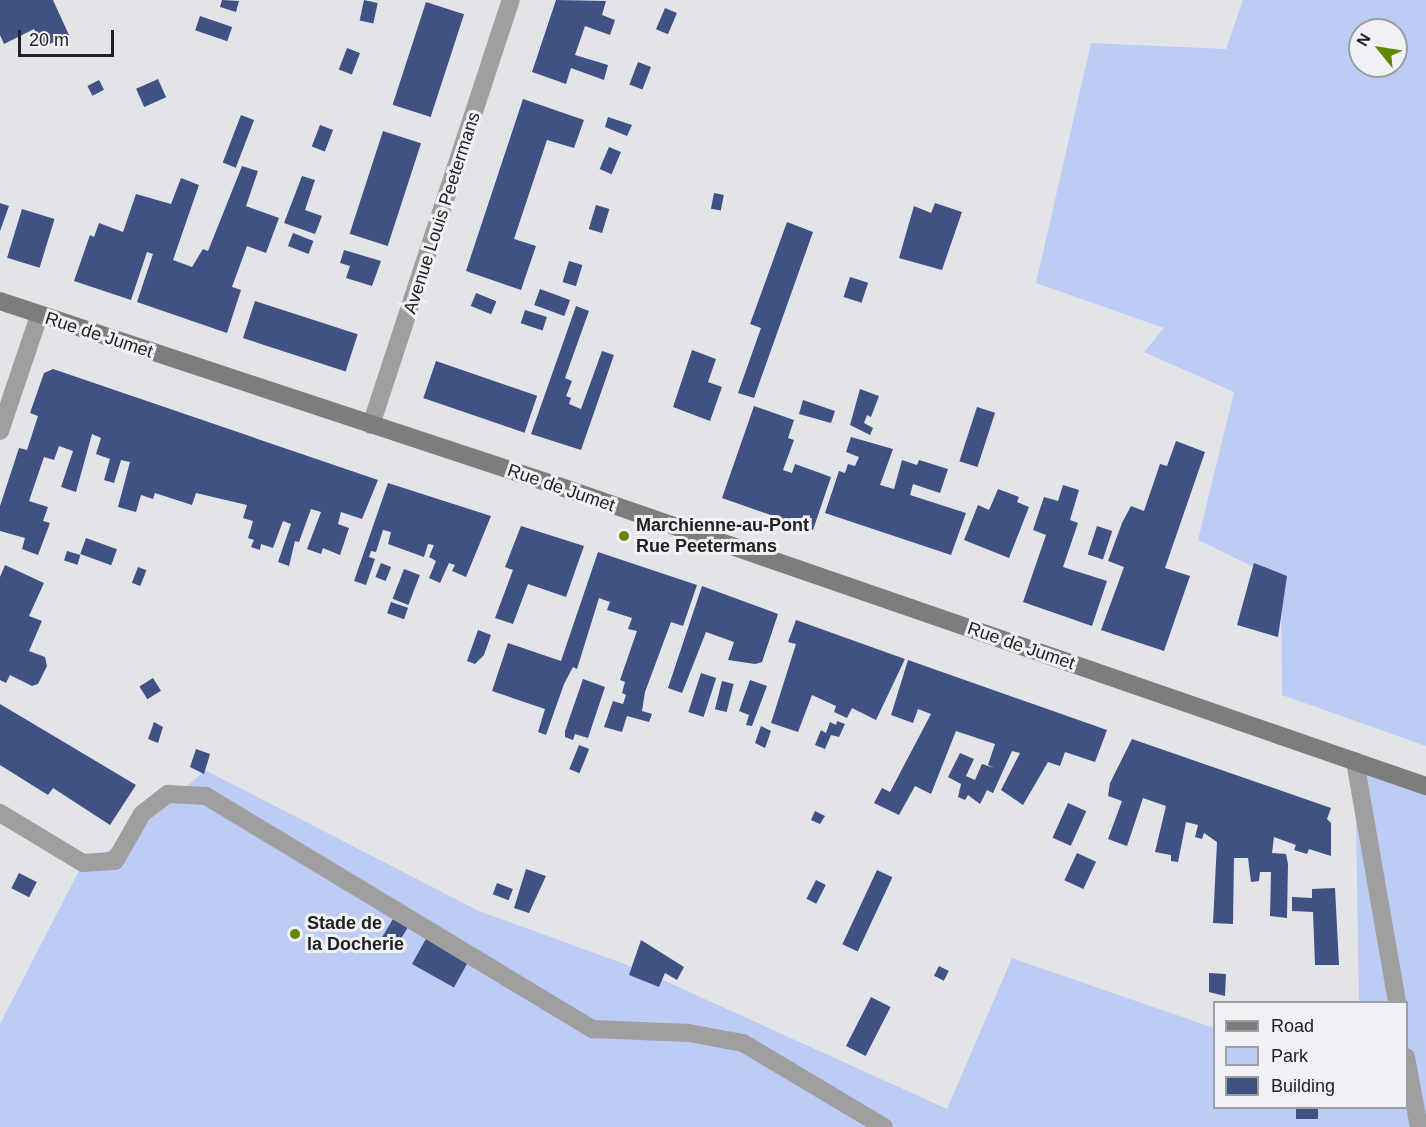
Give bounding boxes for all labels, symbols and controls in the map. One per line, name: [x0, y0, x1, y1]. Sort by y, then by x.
scale bar: [21, 18, 117, 56]
north arrow: [1348, 18, 1408, 78]
text: 20 m: [29, 30, 69, 50]
text: N: [1353, 30, 1374, 49]
street label: Avenue Louis Peetermans: [399, 109, 485, 317]
street label: Rue de Jumet: [42, 307, 156, 363]
street label: Rue de Jumet: [505, 460, 617, 516]
place label: Marchienne-au-Pont Rue Peetermans: [636, 515, 809, 558]
marker: Marchienne-au-Pont Rue Peetermans: [617, 529, 631, 543]
street label: Rue de Jumet: [965, 618, 1077, 674]
place label: Stade de la Docherie: [307, 913, 404, 956]
marker: Stade de la Docherie: [288, 927, 302, 941]
legend: [1213, 1001, 1408, 1109]
text: Road: [1271, 1016, 1314, 1036]
text: Park: [1271, 1046, 1308, 1066]
text: Building: [1271, 1076, 1335, 1096]

